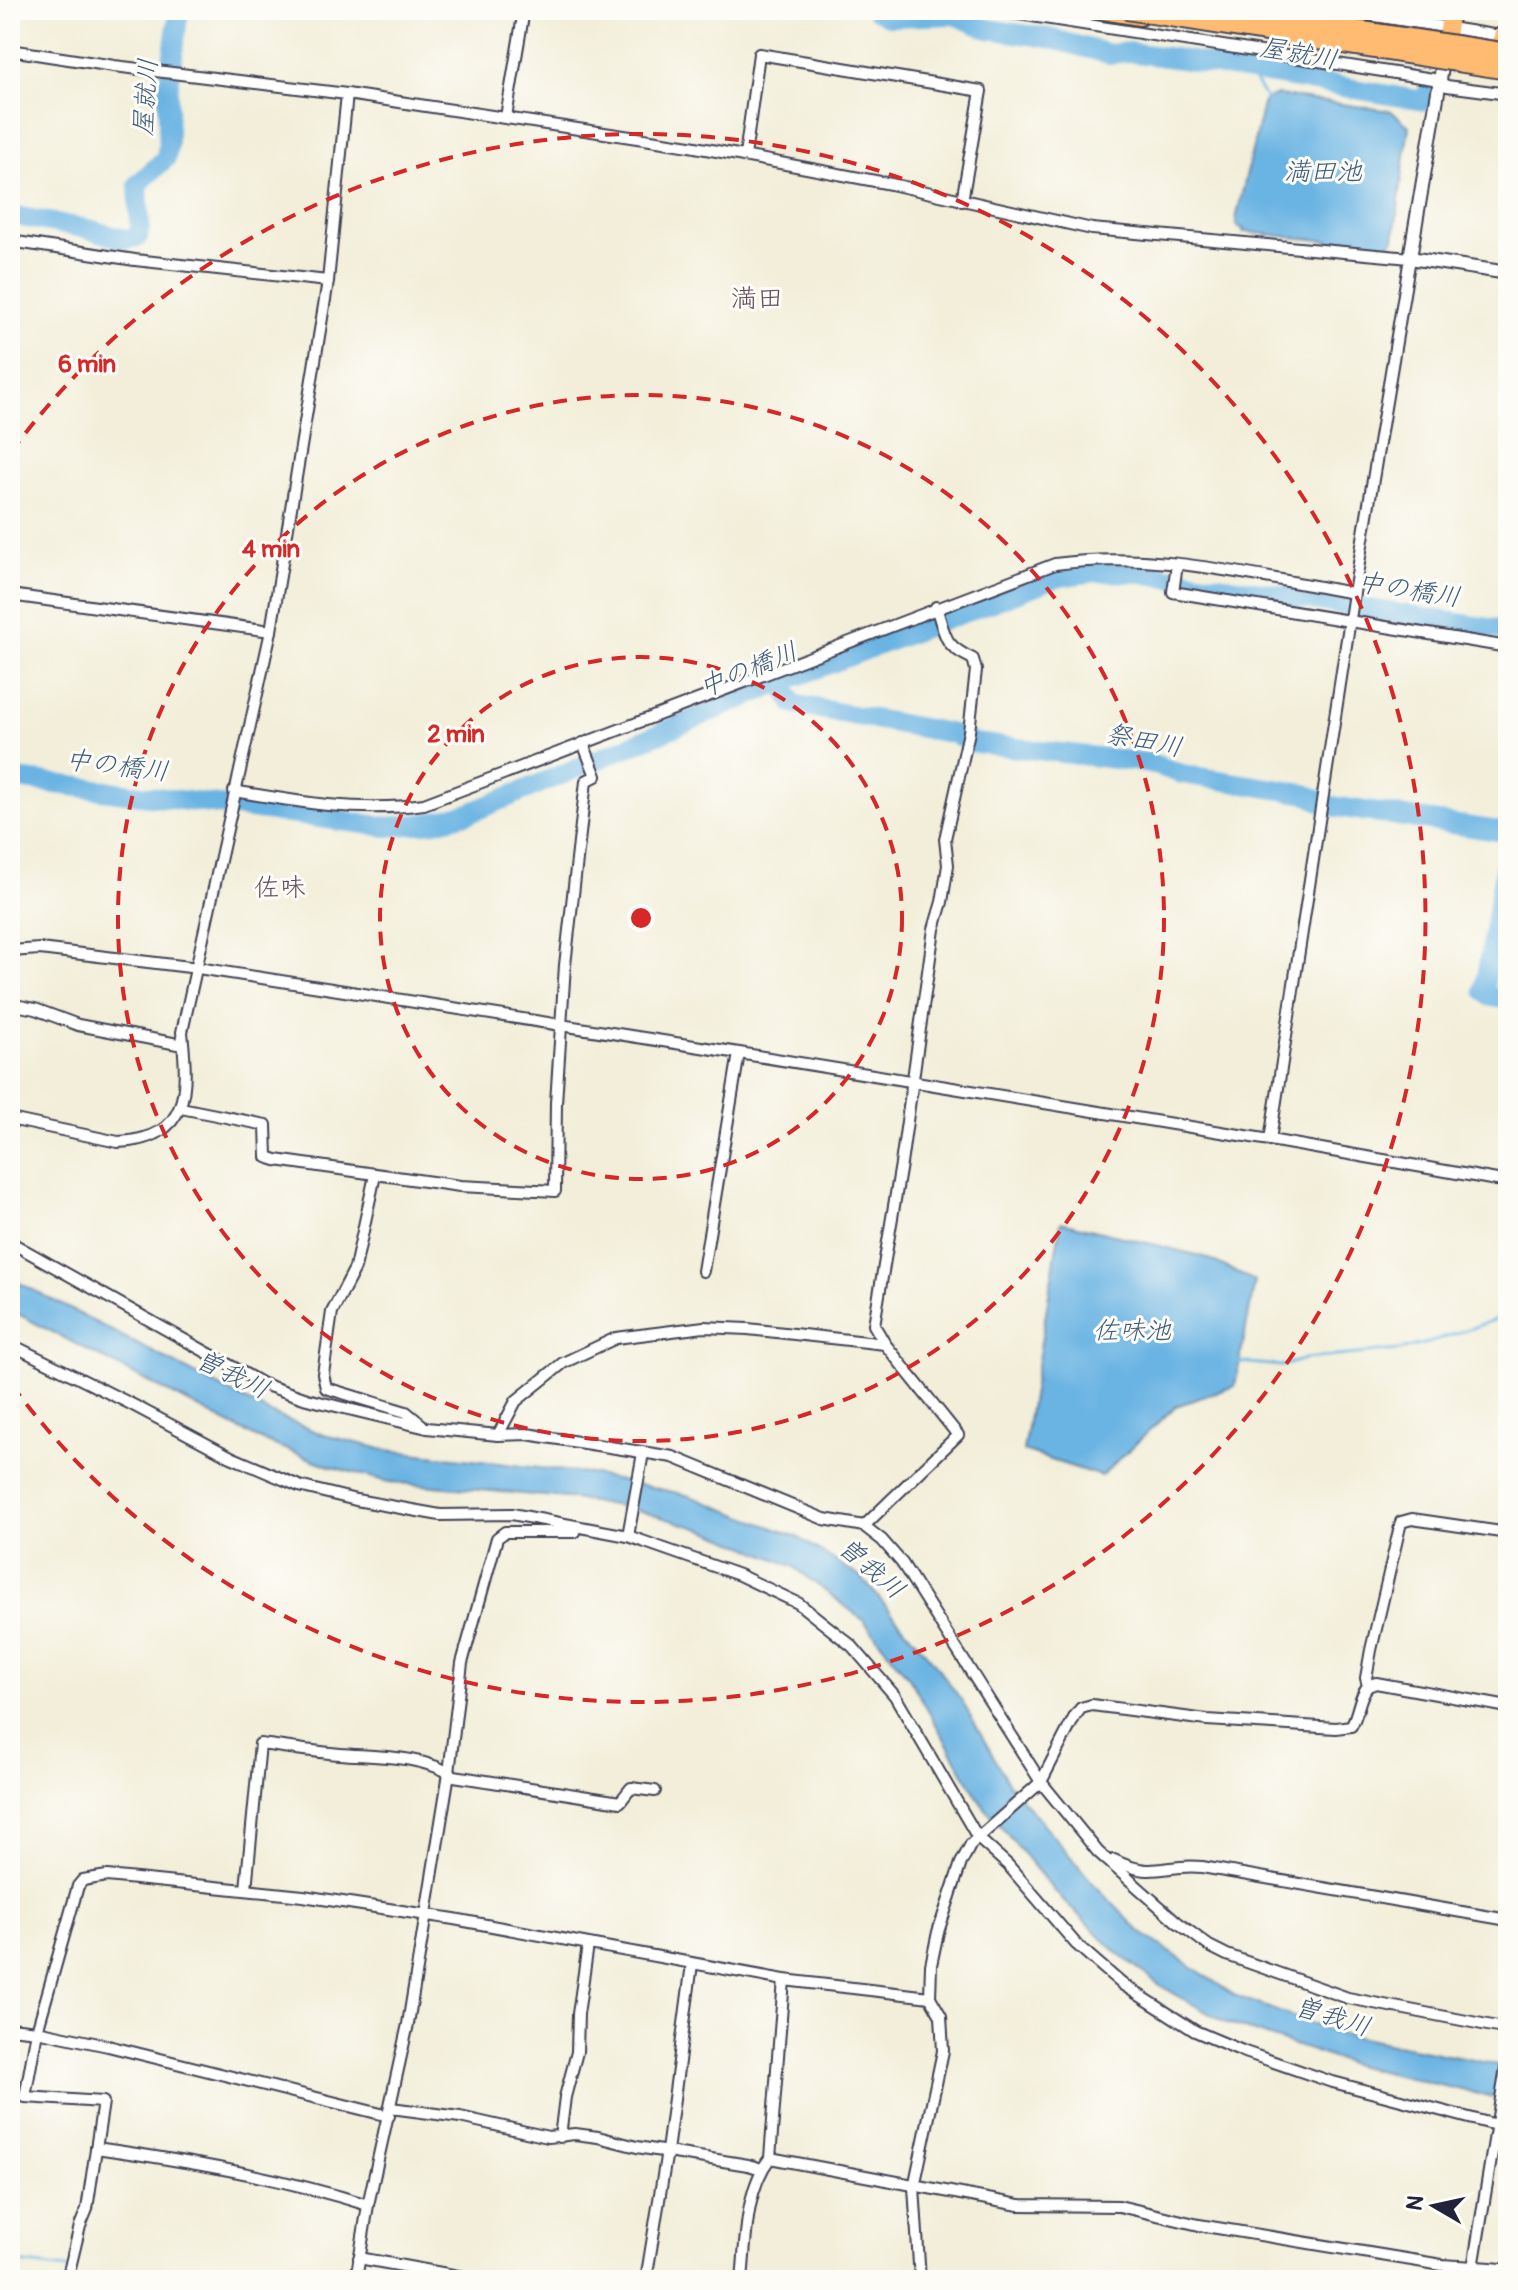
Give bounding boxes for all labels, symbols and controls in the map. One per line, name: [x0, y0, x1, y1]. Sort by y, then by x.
water label: 屋就川: [1258, 31, 1340, 77]
water label: 屋就川: [127, 57, 165, 137]
water label: 満田池: [1284, 156, 1363, 188]
district label: 満田: [731, 283, 783, 315]
text: 6 min: [58, 350, 116, 379]
text: 4 min: [242, 535, 300, 564]
water label: 中の橋川: [1355, 566, 1463, 614]
water label: 中の橋川: [694, 636, 803, 704]
water label: 祭田川: [1102, 718, 1185, 764]
text: 2 min: [427, 720, 485, 749]
water label: 中の橋川: [63, 744, 170, 788]
district label: 佐味: [254, 872, 306, 904]
centre of rings: [627, 904, 655, 932]
water label: 佐味池: [1093, 1315, 1172, 1347]
water label: 曽我川: [190, 1343, 275, 1406]
water label: 曽我川: [831, 1531, 911, 1606]
water label: 曽我川: [1291, 1990, 1375, 2044]
north arrow: [1394, 2166, 1474, 2246]
text: N: [1400, 2193, 1430, 2213]

